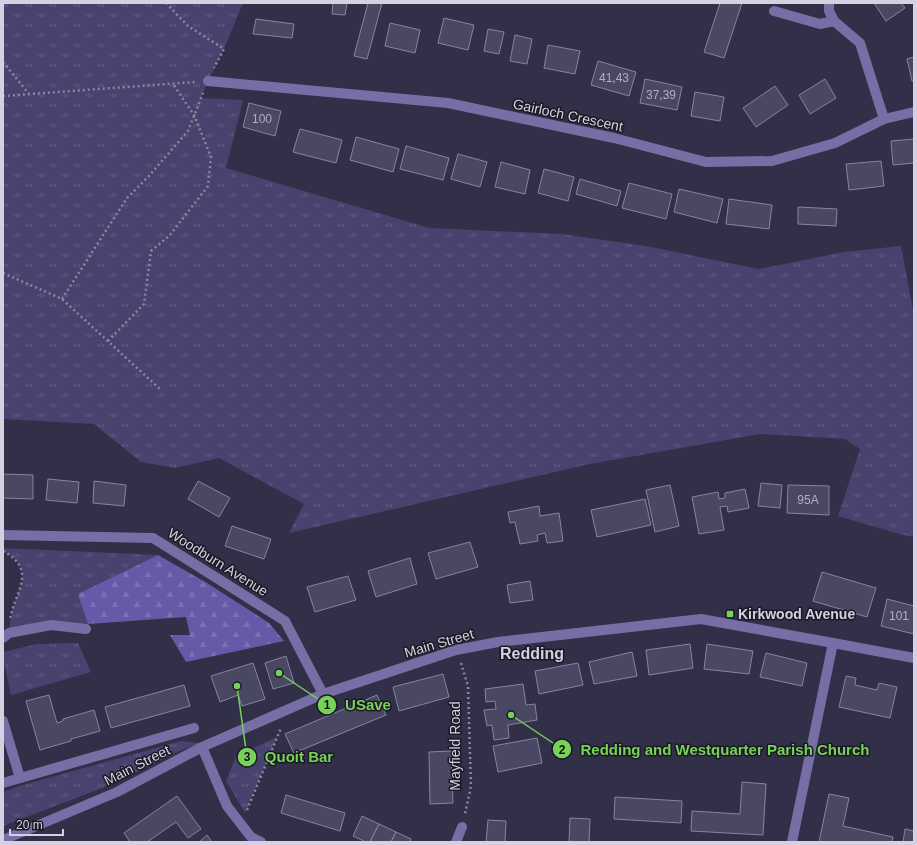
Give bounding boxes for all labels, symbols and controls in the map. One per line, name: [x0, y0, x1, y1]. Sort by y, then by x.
house number: 41,43: [599, 71, 629, 85]
house number: 37,39: [646, 88, 676, 102]
street label: Gairloch Crescent: [512, 96, 625, 134]
house number: 100: [252, 112, 272, 126]
house number: 95A: [797, 493, 819, 507]
street label: Woodburn Avenue: [165, 525, 271, 599]
place label: Kirkwood Avenue: [738, 606, 855, 622]
marker: Kirkwood Avenue: [725, 609, 735, 619]
house number: 101: [889, 609, 909, 623]
street label: Main Street: [402, 625, 476, 661]
district label: Redding: [500, 645, 564, 662]
callout: USave: [317, 691, 399, 718]
text: USave: [345, 696, 391, 713]
text: 1: [324, 698, 331, 712]
street label: Mayfield Road: [447, 701, 463, 791]
callout: Redding and Westquarter Parish Church: [552, 736, 877, 763]
text: Redding and Westquarter Parish Church: [581, 741, 869, 758]
street label: Main Street: [101, 742, 173, 788]
text: 2: [559, 743, 566, 757]
callout: Quoit Bar: [237, 744, 341, 771]
text: Quoit Bar: [265, 748, 333, 765]
text: 3: [244, 750, 251, 764]
scale bar: [10, 811, 63, 837]
text: 20 m: [16, 818, 43, 832]

